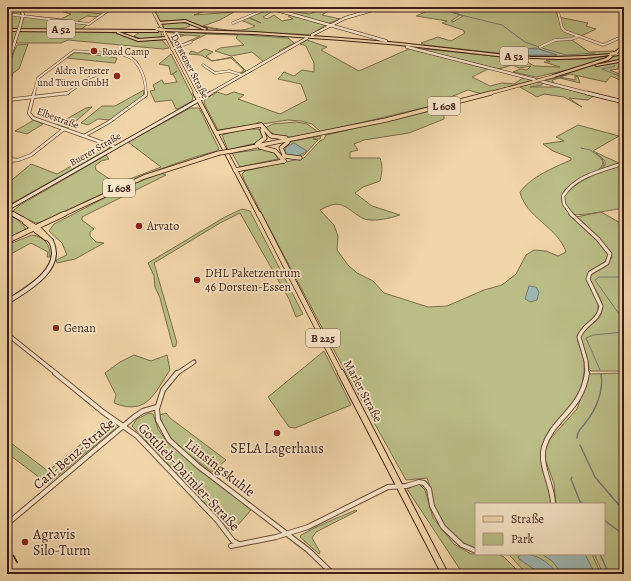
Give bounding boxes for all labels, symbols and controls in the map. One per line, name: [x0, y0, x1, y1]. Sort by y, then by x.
road number: A 52: [47, 20, 75, 38]
street label: Dorstener Straße: [168, 32, 212, 101]
place label: Road Camp: [102, 45, 149, 59]
marker: Road Camp: [89, 46, 99, 56]
road number: A 52: [500, 47, 528, 65]
place label: Aldra Fenster und Türen GmbH: [37, 64, 109, 89]
marker: Aldra Fenster und Türen GmbH: [112, 71, 122, 81]
road number: L 608: [428, 97, 460, 115]
street label: Elbestraße: [35, 104, 81, 132]
street label: Buerer Straße: [67, 129, 123, 169]
road number: L 608: [103, 179, 135, 197]
place label: Arvato: [146, 218, 179, 234]
marker: Arvato: [134, 221, 144, 231]
place label: DHL Paketzentrum 46 Dorsten-Essen: [205, 265, 300, 295]
marker: DHL Paketzentrum 46 Dorsten-Essen: [192, 275, 202, 285]
place label: Genan: [64, 320, 96, 336]
marker: Genan: [51, 323, 61, 333]
road number: B 225: [306, 329, 340, 347]
street label: Marler Straße: [340, 357, 386, 425]
street label: Carl-Benz-Straße: [29, 414, 119, 494]
street label: Gottlieb-Daimler-Straße: [134, 419, 244, 535]
marker: SELA Lagerhaus: [272, 428, 282, 438]
street label: Lünsingskuhle: [181, 435, 259, 501]
place label: SELA Lagerhaus: [230, 439, 324, 458]
legend: [475, 503, 605, 555]
text: Straße: [511, 511, 544, 527]
place label: Agravis Silo-Turm: [32, 525, 91, 560]
text: Park: [511, 531, 534, 547]
marker: Agravis Silo-Turm: [20, 537, 30, 547]

